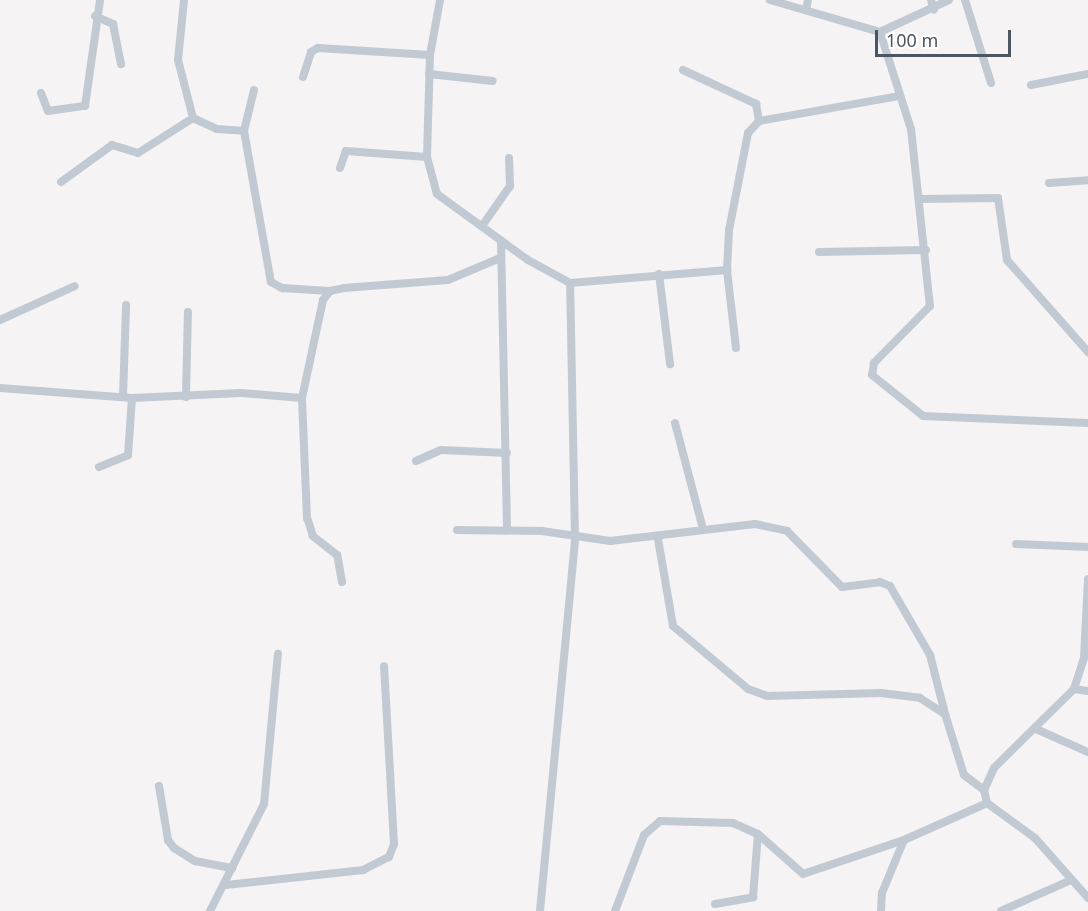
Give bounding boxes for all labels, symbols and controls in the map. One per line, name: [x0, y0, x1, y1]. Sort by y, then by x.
scale bar: [878, 18, 1014, 56]
text: 100 m: [886, 28, 938, 52]

